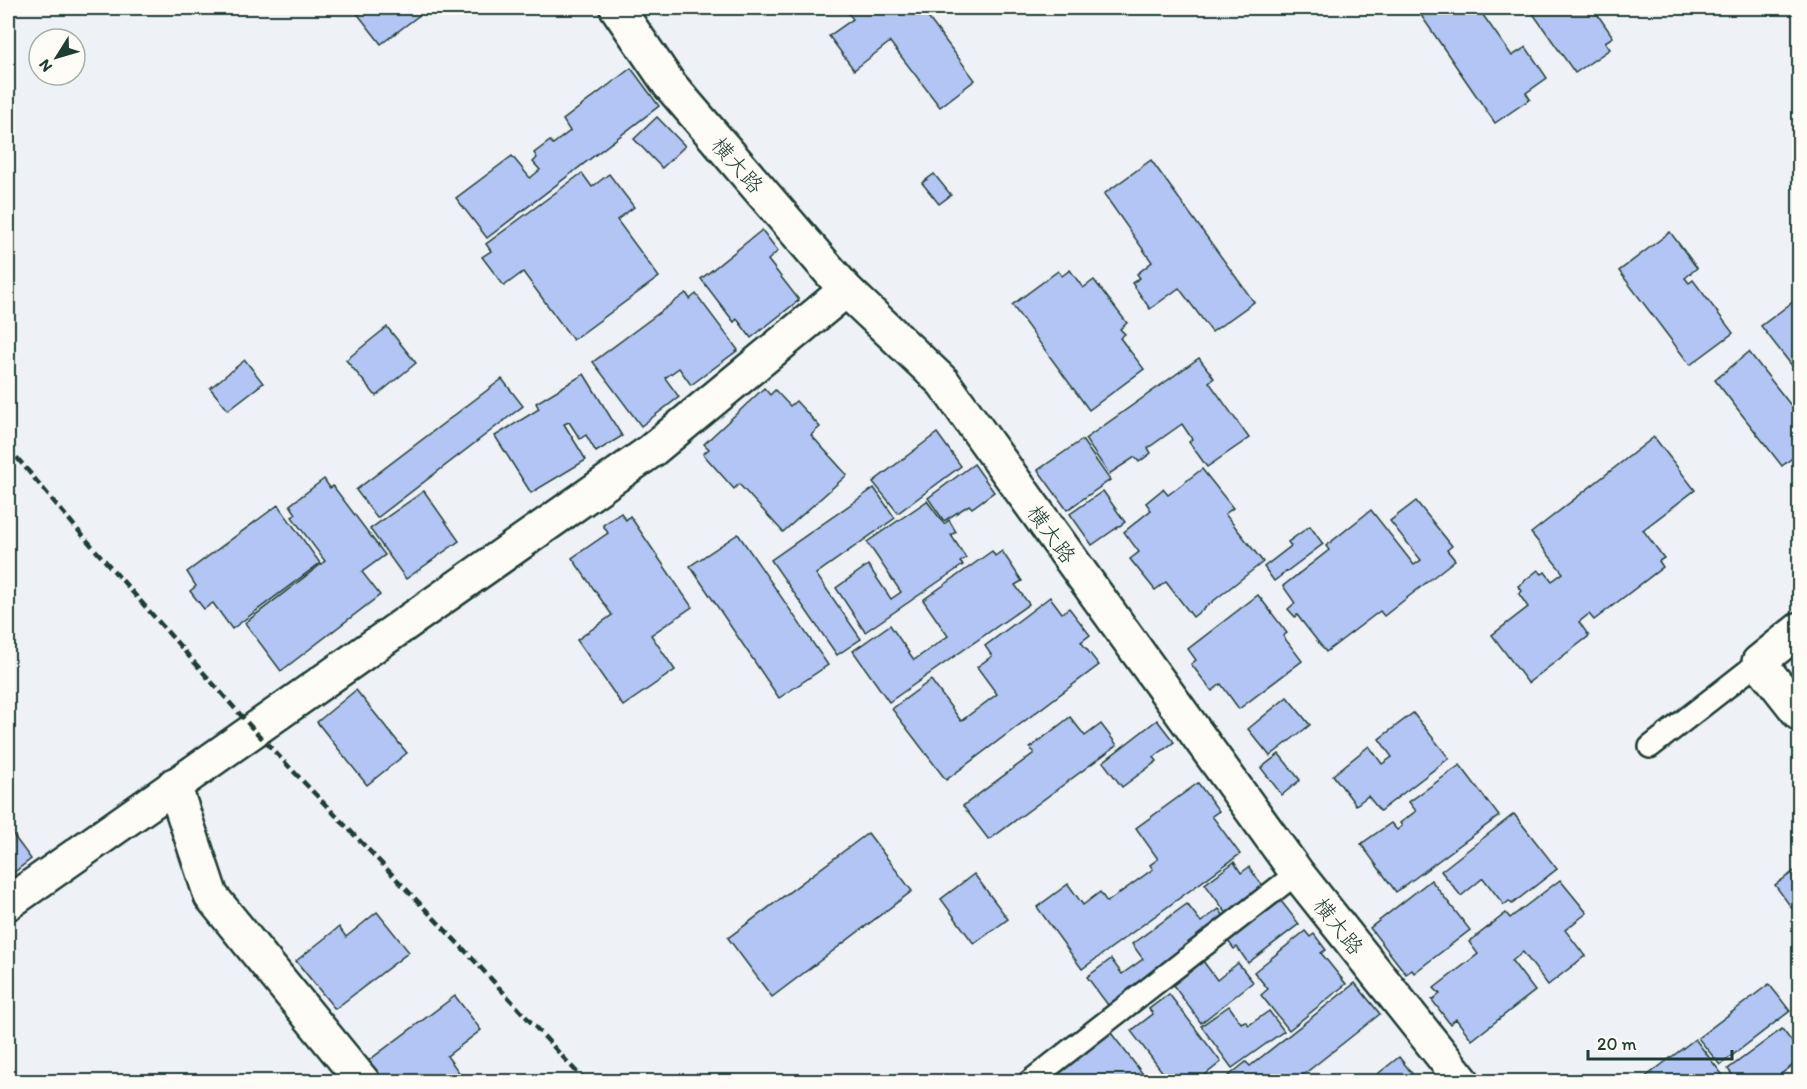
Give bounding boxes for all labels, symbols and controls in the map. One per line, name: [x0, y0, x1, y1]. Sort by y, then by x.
north arrow: [27, 27, 87, 87]
text: N: [35, 56, 56, 76]
street label: 横大路: [706, 132, 769, 199]
street label: 横大路: [1021, 500, 1082, 569]
street label: 横大路: [1308, 892, 1370, 961]
scale bar: [1588, 1023, 1732, 1061]
text: 20 m: [1597, 1033, 1637, 1055]

